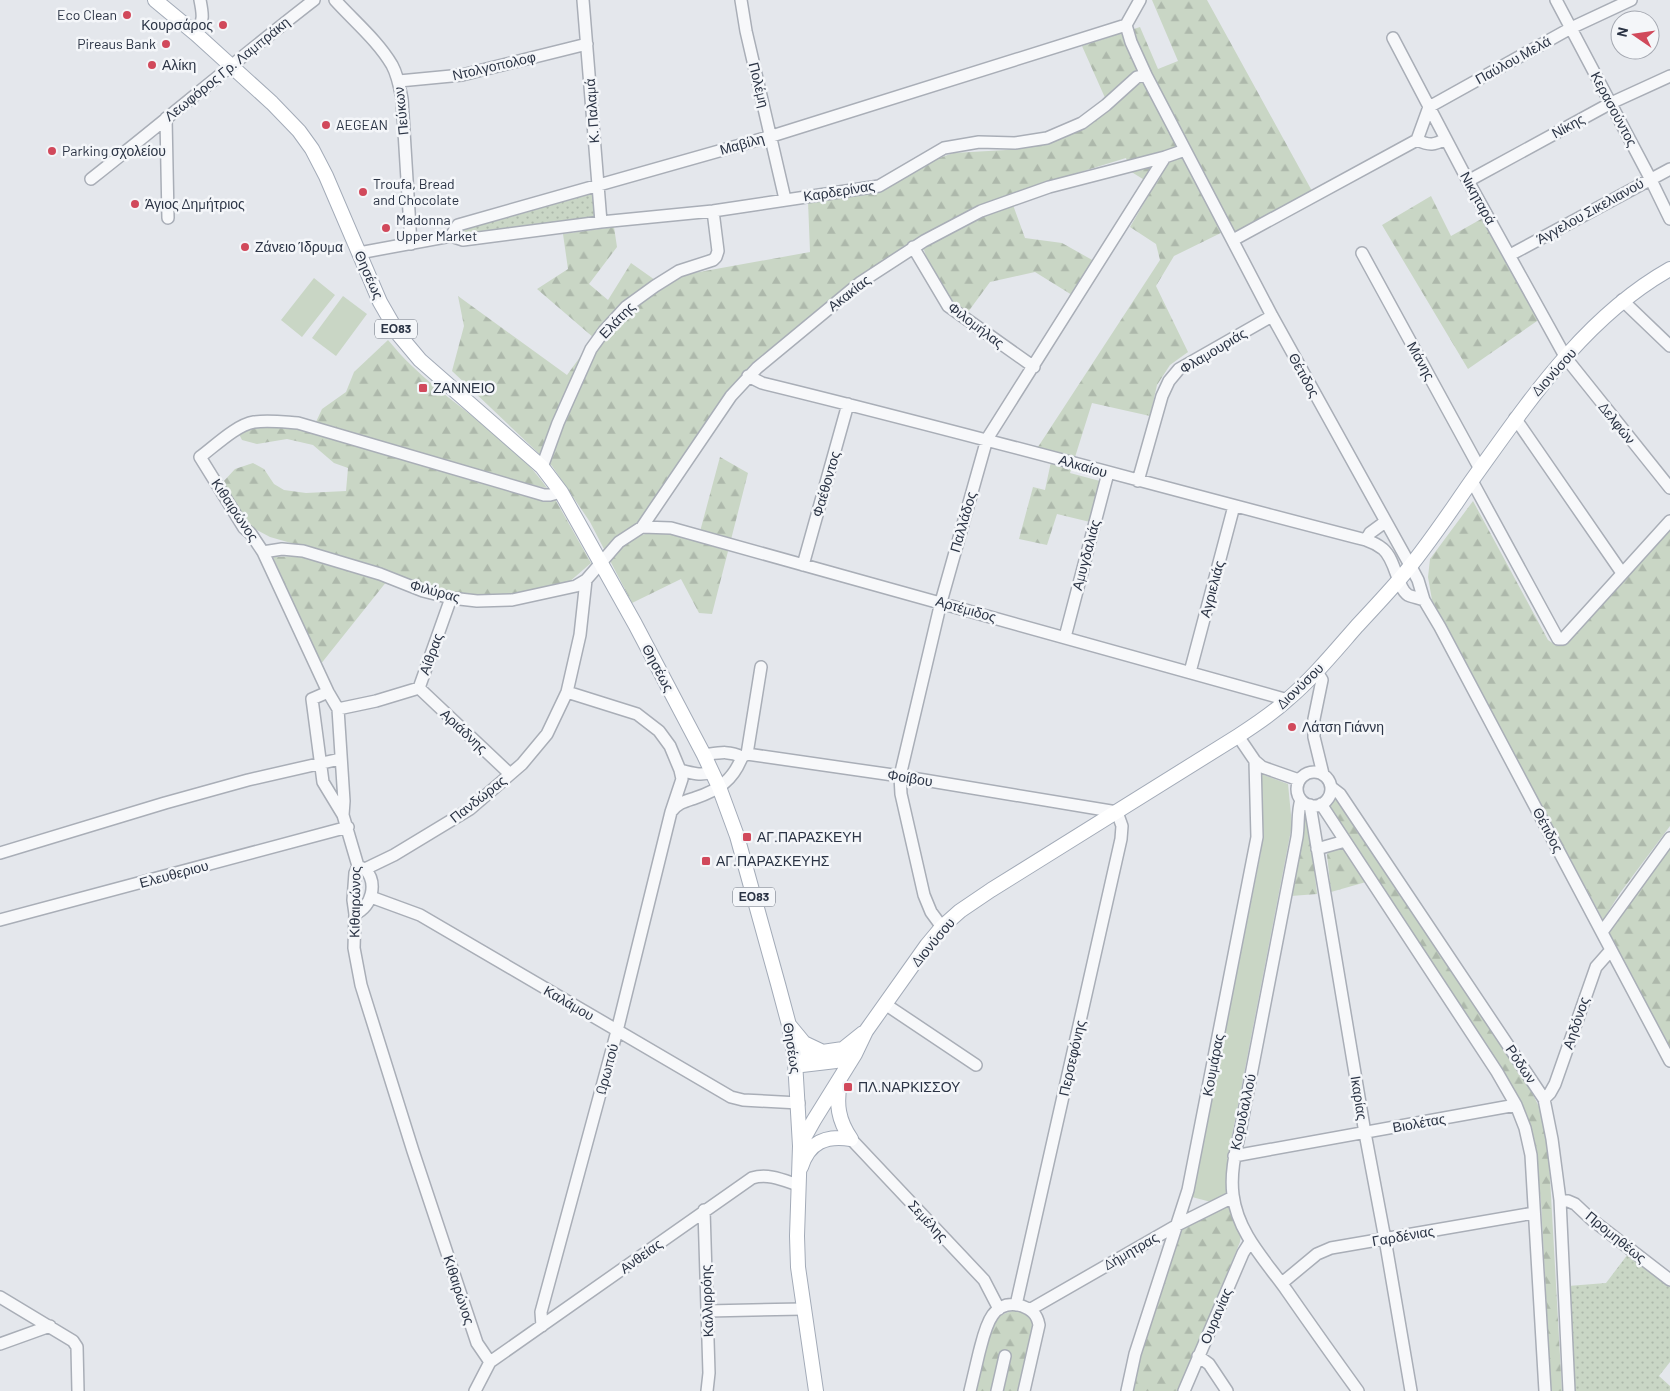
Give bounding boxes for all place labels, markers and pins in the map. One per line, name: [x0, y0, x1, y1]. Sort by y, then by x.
place label: Eco Clean: [57, 6, 117, 23]
marker: Eco Clean: [121, 9, 133, 21]
place label: Κουρσάρος: [141, 16, 213, 33]
marker: Κουρσάρος: [217, 19, 229, 31]
place label: Pireaus Bank: [77, 35, 156, 52]
marker: Pireaus Bank: [160, 38, 172, 50]
place label: Αλίκη: [162, 56, 196, 73]
marker: Αλίκη: [146, 59, 158, 71]
place label: AEGEAN: [336, 116, 388, 133]
marker: AEGEAN: [320, 119, 332, 131]
place label: Parking σχολείου: [62, 142, 166, 159]
marker: Parking σχολείου: [46, 145, 58, 157]
place label: Troufa, Bread and Chocolate: [373, 175, 459, 208]
marker: Troufa, Bread and Chocolate: [357, 186, 369, 198]
place label: Άγιος Δημήτριος: [145, 195, 245, 212]
marker: Άγιος Δημήτριος: [129, 198, 141, 210]
place label: Madonna Upper Market: [396, 211, 477, 244]
marker: Madonna Upper Market: [380, 222, 392, 234]
place label: Ζάνειο Ίδρυμα: [255, 238, 343, 255]
marker: Ζάνειο Ίδρυμα: [239, 241, 251, 253]
place label: ΖΑΝΝΕΙΟ: [433, 379, 495, 396]
marker: ΖΑΝΝΕΙΟ: [417, 382, 429, 394]
place label: Λάτση Γιάννη: [1302, 718, 1384, 735]
marker: Λάτση Γιάννη: [1286, 721, 1298, 733]
place label: ΑΓ.ΠΑΡΑΣΚΕΥΗ: [757, 828, 862, 845]
marker: ΑΓ.ΠΑΡΑΣΚΕΥΗ: [741, 831, 753, 843]
place label: ΑΓ.ΠΑΡΑΣΚΕΥΗΣ: [716, 852, 830, 869]
marker: ΑΓ.ΠΑΡΑΣΚΕΥΗΣ: [700, 855, 712, 867]
place label: ΠΛ.ΝΑΡΚΙΣΣΟΥ: [858, 1078, 961, 1095]
marker: ΠΛ.ΝΑΡΚΙΣΣΟΥ: [842, 1081, 854, 1093]

